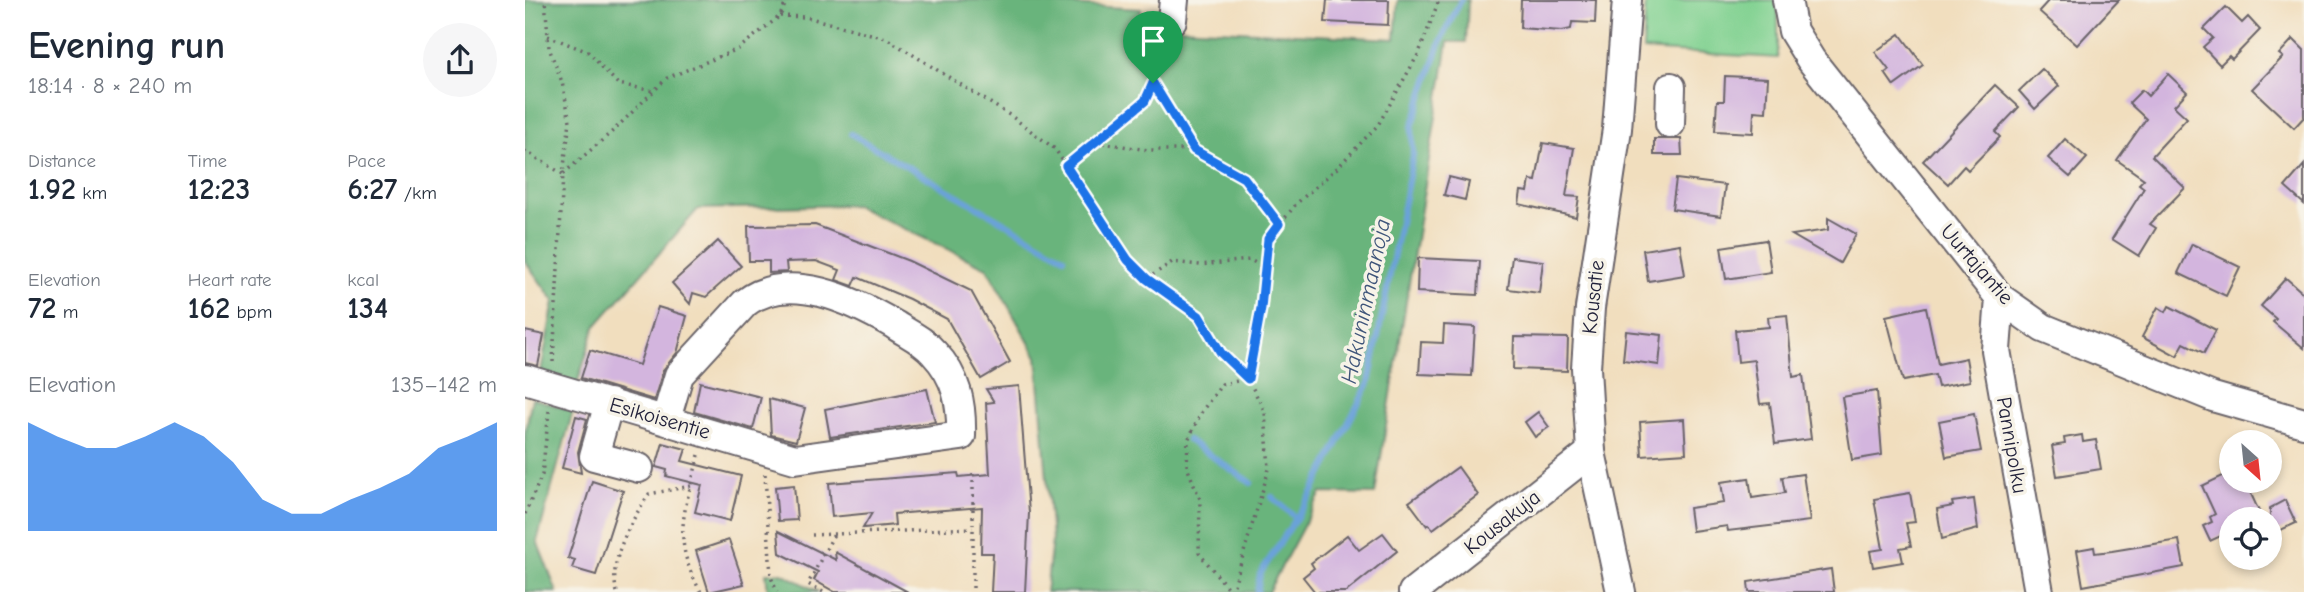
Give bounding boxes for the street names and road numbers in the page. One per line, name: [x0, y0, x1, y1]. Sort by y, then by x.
street label: Uurtajantie: [1936, 219, 2018, 309]
street label: Kousatie: [1577, 259, 1609, 335]
street label: Esikoisentie: [607, 392, 713, 444]
street label: Pannipolku: [1992, 395, 2032, 495]
street label: Kousakuja: [1459, 485, 1545, 559]

